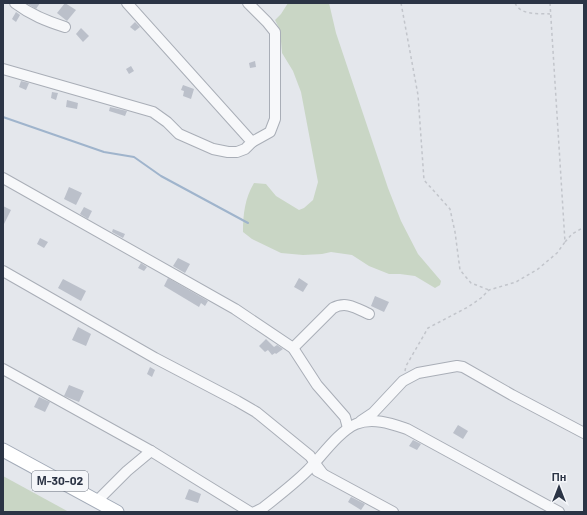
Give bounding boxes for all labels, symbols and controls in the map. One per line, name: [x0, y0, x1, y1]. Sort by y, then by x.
north arrow: [539, 467, 579, 507]
text: Пн: [552, 470, 566, 483]
road number: М-30-02: [32, 471, 88, 491]

